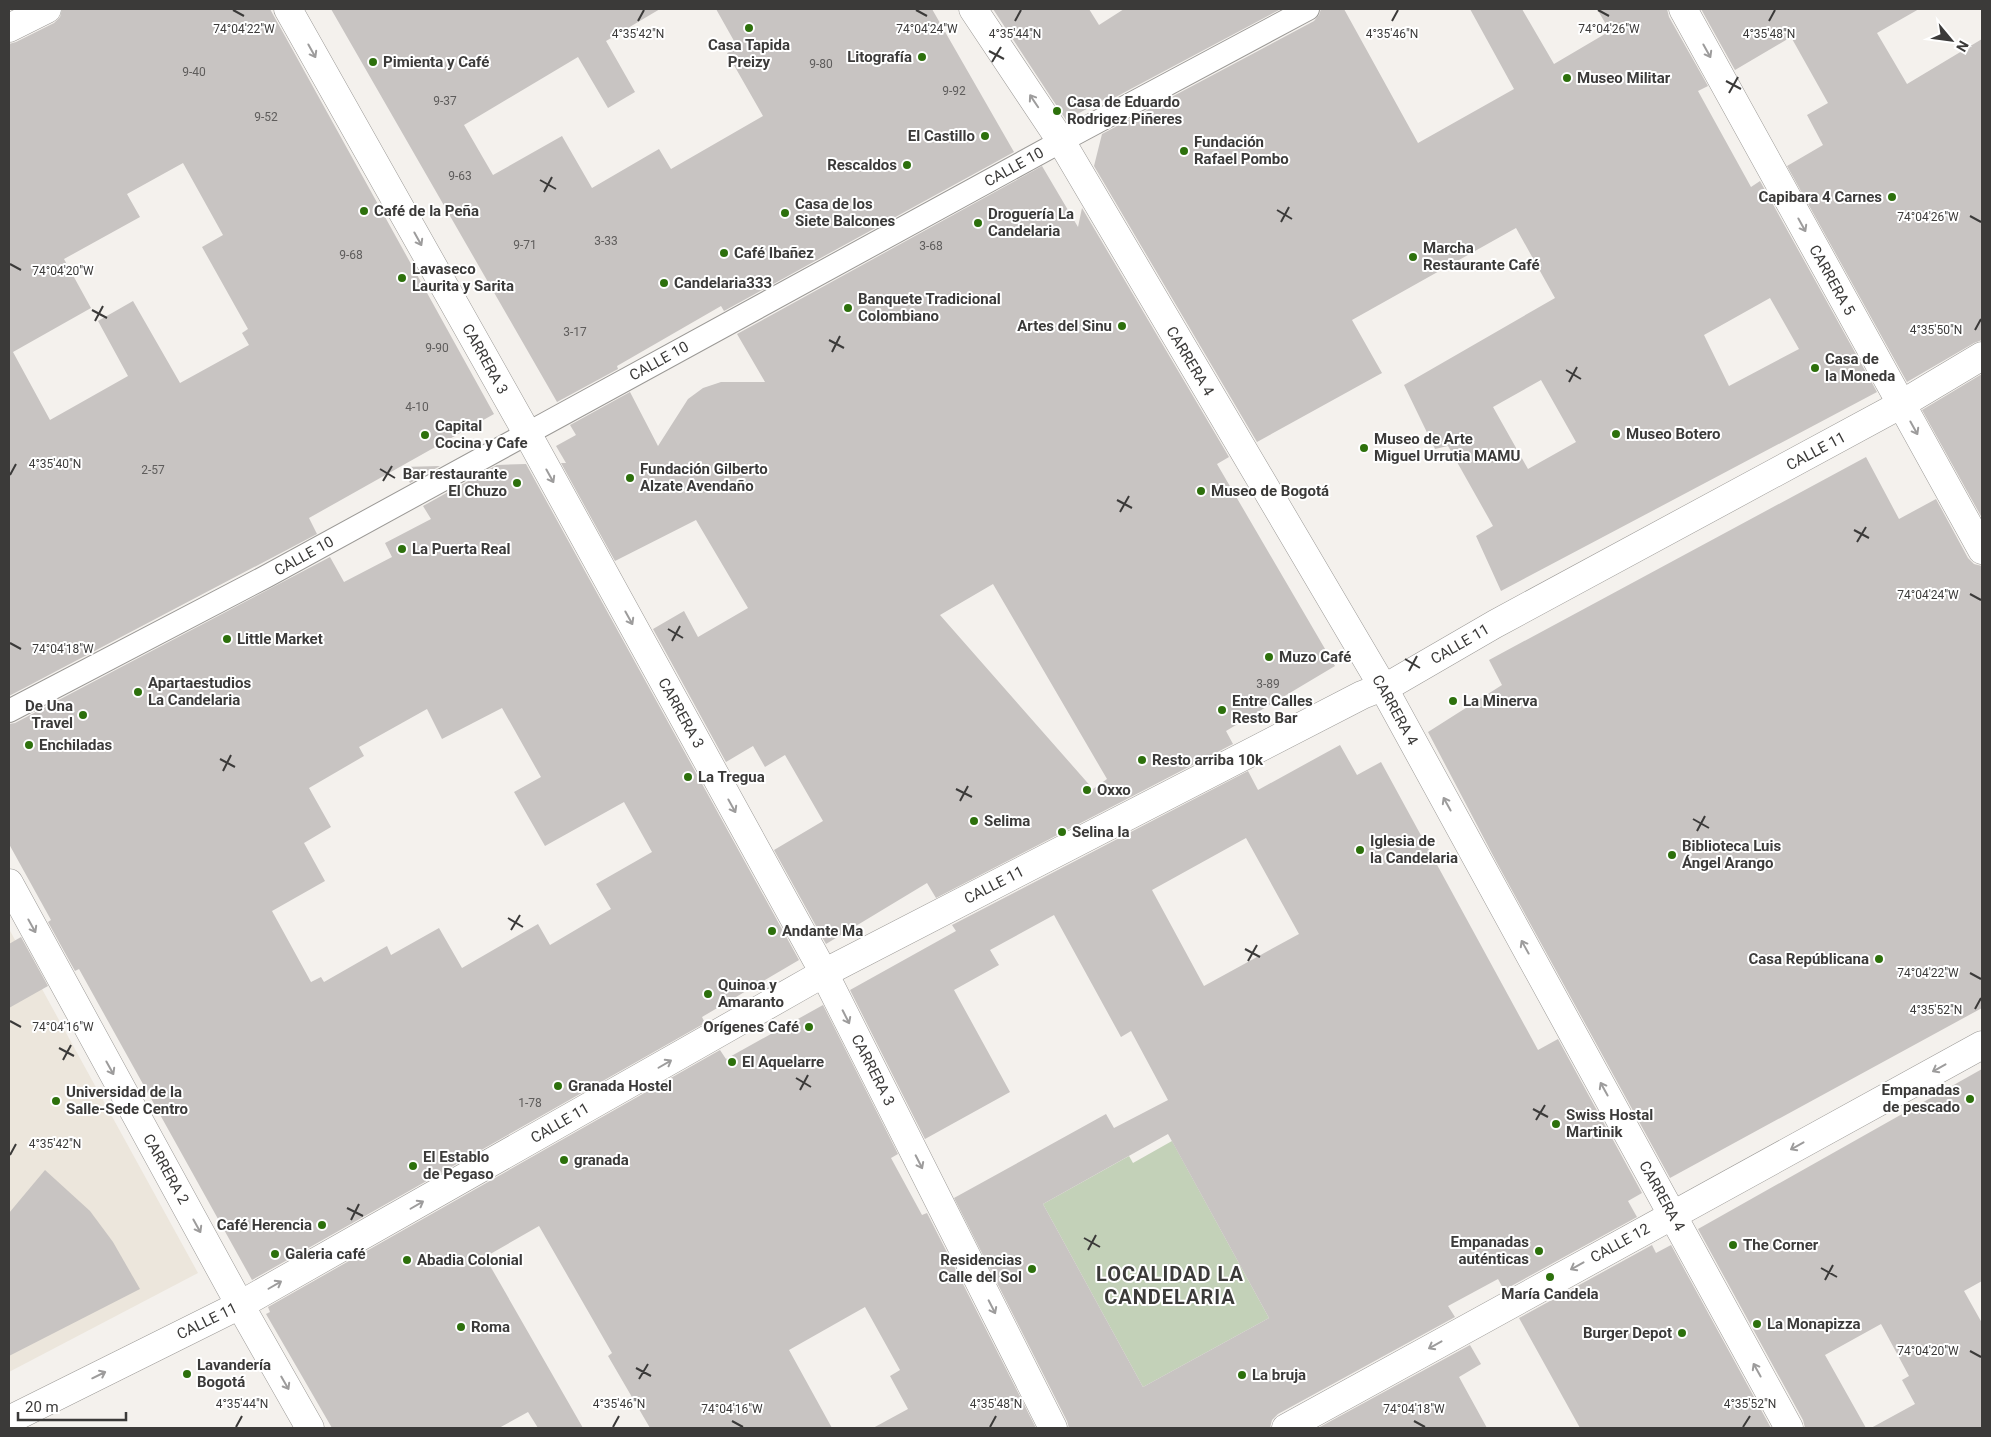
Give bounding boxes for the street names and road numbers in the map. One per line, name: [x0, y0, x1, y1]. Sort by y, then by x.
street label: CALLE 10: [981, 143, 1047, 191]
street label: CARRERA 5: [1805, 242, 1859, 318]
street label: CARRERA 3: [458, 321, 512, 397]
street label: CARRERA 4: [1162, 323, 1218, 399]
street label: CALLE 10: [626, 337, 692, 385]
street label: CALLE 11: [1783, 428, 1849, 474]
street label: CALLE 10: [271, 532, 337, 580]
street label: CALLE 11: [1427, 620, 1493, 668]
street label: CARRERA 4: [1368, 672, 1422, 749]
street label: CARRERA 3: [654, 675, 708, 751]
street label: CALLE 11: [961, 862, 1027, 908]
street label: CARRERA 3: [847, 1031, 899, 1109]
street label: CALLE 11: [527, 1099, 593, 1147]
street label: CARRERA 2: [139, 1131, 193, 1207]
street label: CARRERA 4: [1635, 1158, 1689, 1235]
street label: CALLE 12: [1587, 1219, 1653, 1267]
street label: CALLE 11: [174, 1299, 240, 1343]

